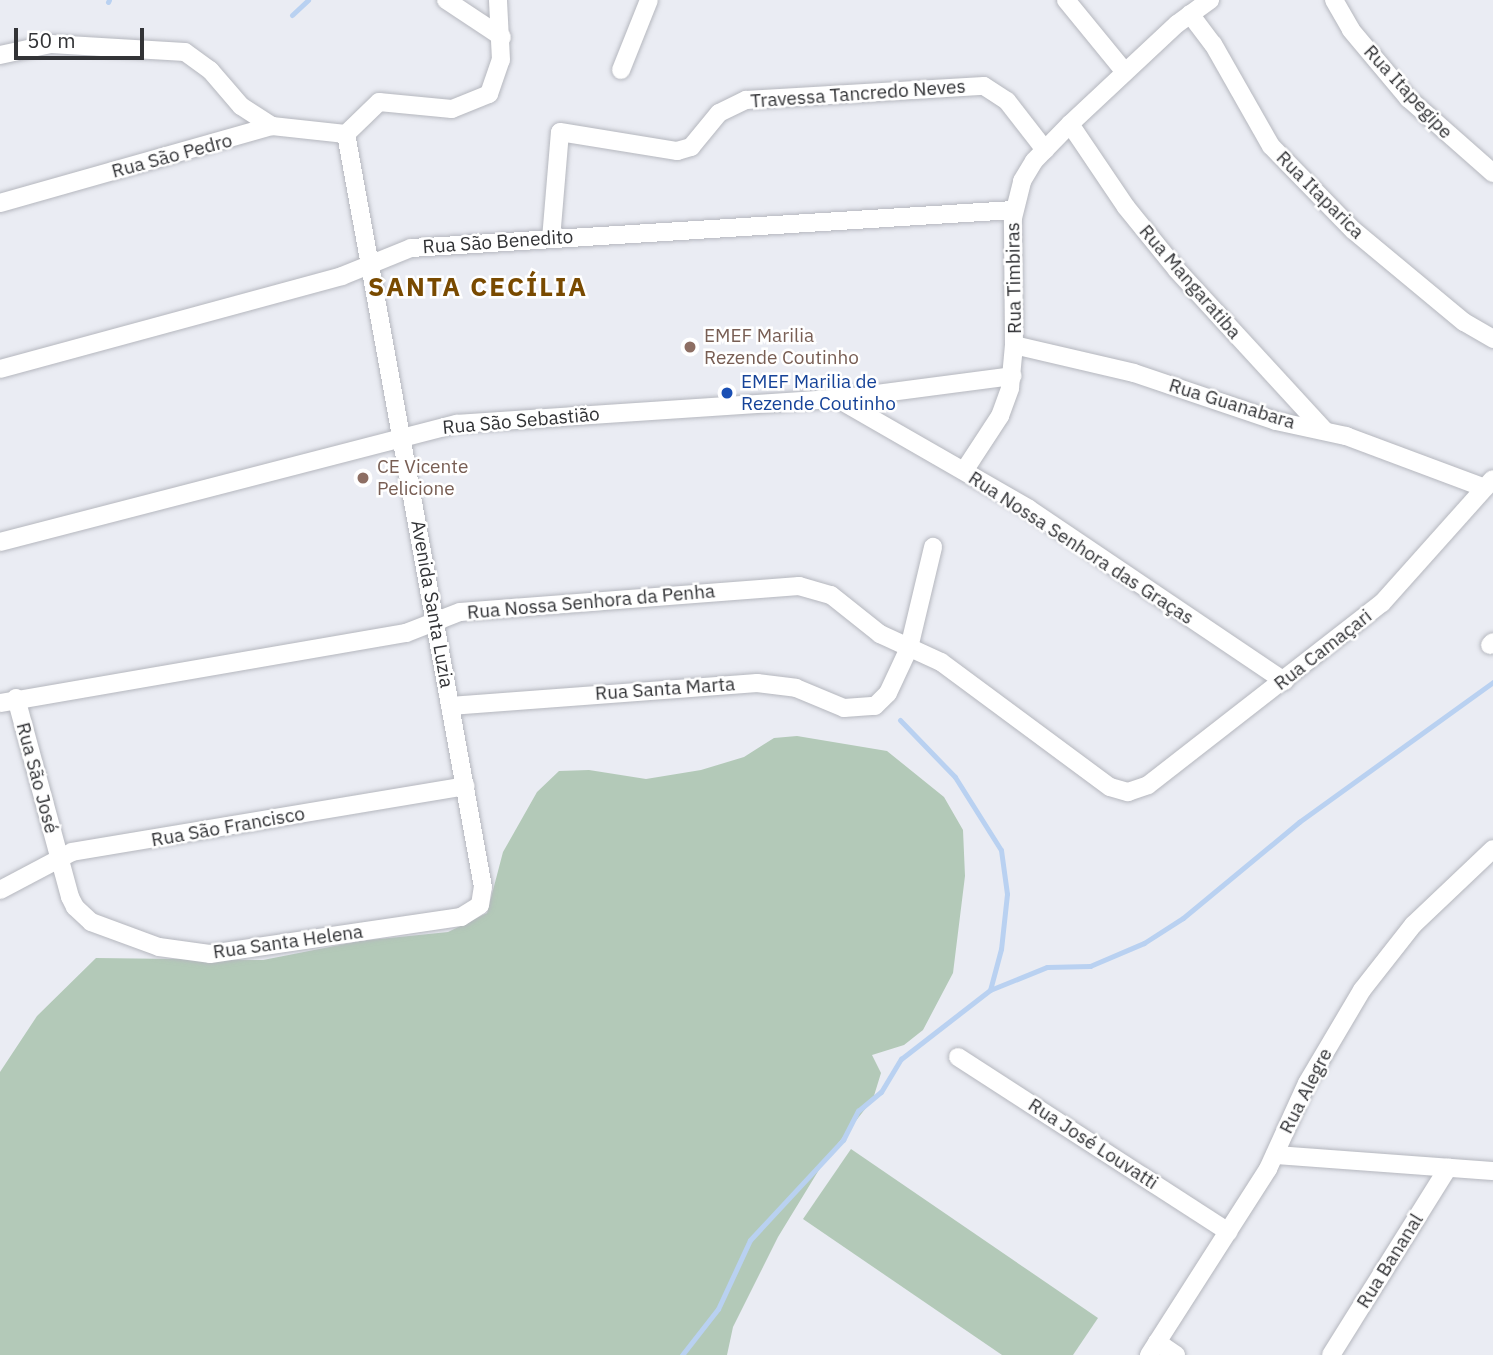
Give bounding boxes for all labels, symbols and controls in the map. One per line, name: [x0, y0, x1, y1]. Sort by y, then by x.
scale bar: [18, 14, 147, 58]
text: 50 m: [27, 26, 76, 54]
street label: Rua Itapegipe: [1359, 40, 1457, 144]
street label: Travessa Tancredo Neves: [750, 75, 966, 113]
street label: Rua São Pedro: [109, 129, 235, 183]
street label: Rua Itaparica: [1271, 146, 1369, 244]
street label: Rua Mangaratiba: [1134, 220, 1246, 344]
street label: Rua Timbiras: [1002, 222, 1026, 334]
street label: Rua São Benedito: [422, 225, 574, 259]
district label: SANTA CECÍLIA: [370, 271, 586, 303]
place label: EMEF Marilia Rezende Coutinho: [704, 325, 859, 369]
marker: EMEF Marilia Rezende Coutinho: [682, 339, 698, 355]
place label: EMEF Marilia de Rezende Coutinho: [741, 371, 896, 415]
street label: Rua Guanabara: [1166, 374, 1298, 434]
marker: EMEF Marilia de Rezende Coutinho: [719, 385, 735, 401]
street label: Rua São Sebastião: [441, 403, 601, 439]
place label: CE Vicente Pelicione: [377, 456, 468, 500]
street label: Rua Nossa Senhora das Graças: [964, 467, 1198, 629]
marker: CE Vicente Pelicione: [355, 470, 371, 486]
street label: Avenida Santa Luzia: [406, 518, 458, 690]
street label: Rua Nossa Senhora da Penha: [466, 580, 716, 624]
street label: Rua Camaçari: [1270, 605, 1376, 695]
street label: Rua Santa Marta: [594, 673, 736, 705]
street label: Rua São José: [11, 720, 63, 836]
street label: Rua São Francisco: [149, 802, 307, 852]
street label: Rua Santa Helena: [212, 920, 364, 964]
street label: Rua Alegre: [1275, 1045, 1337, 1137]
street label: Rua José Louvatti: [1024, 1094, 1162, 1194]
street label: Rua Bananal: [1352, 1210, 1428, 1312]

